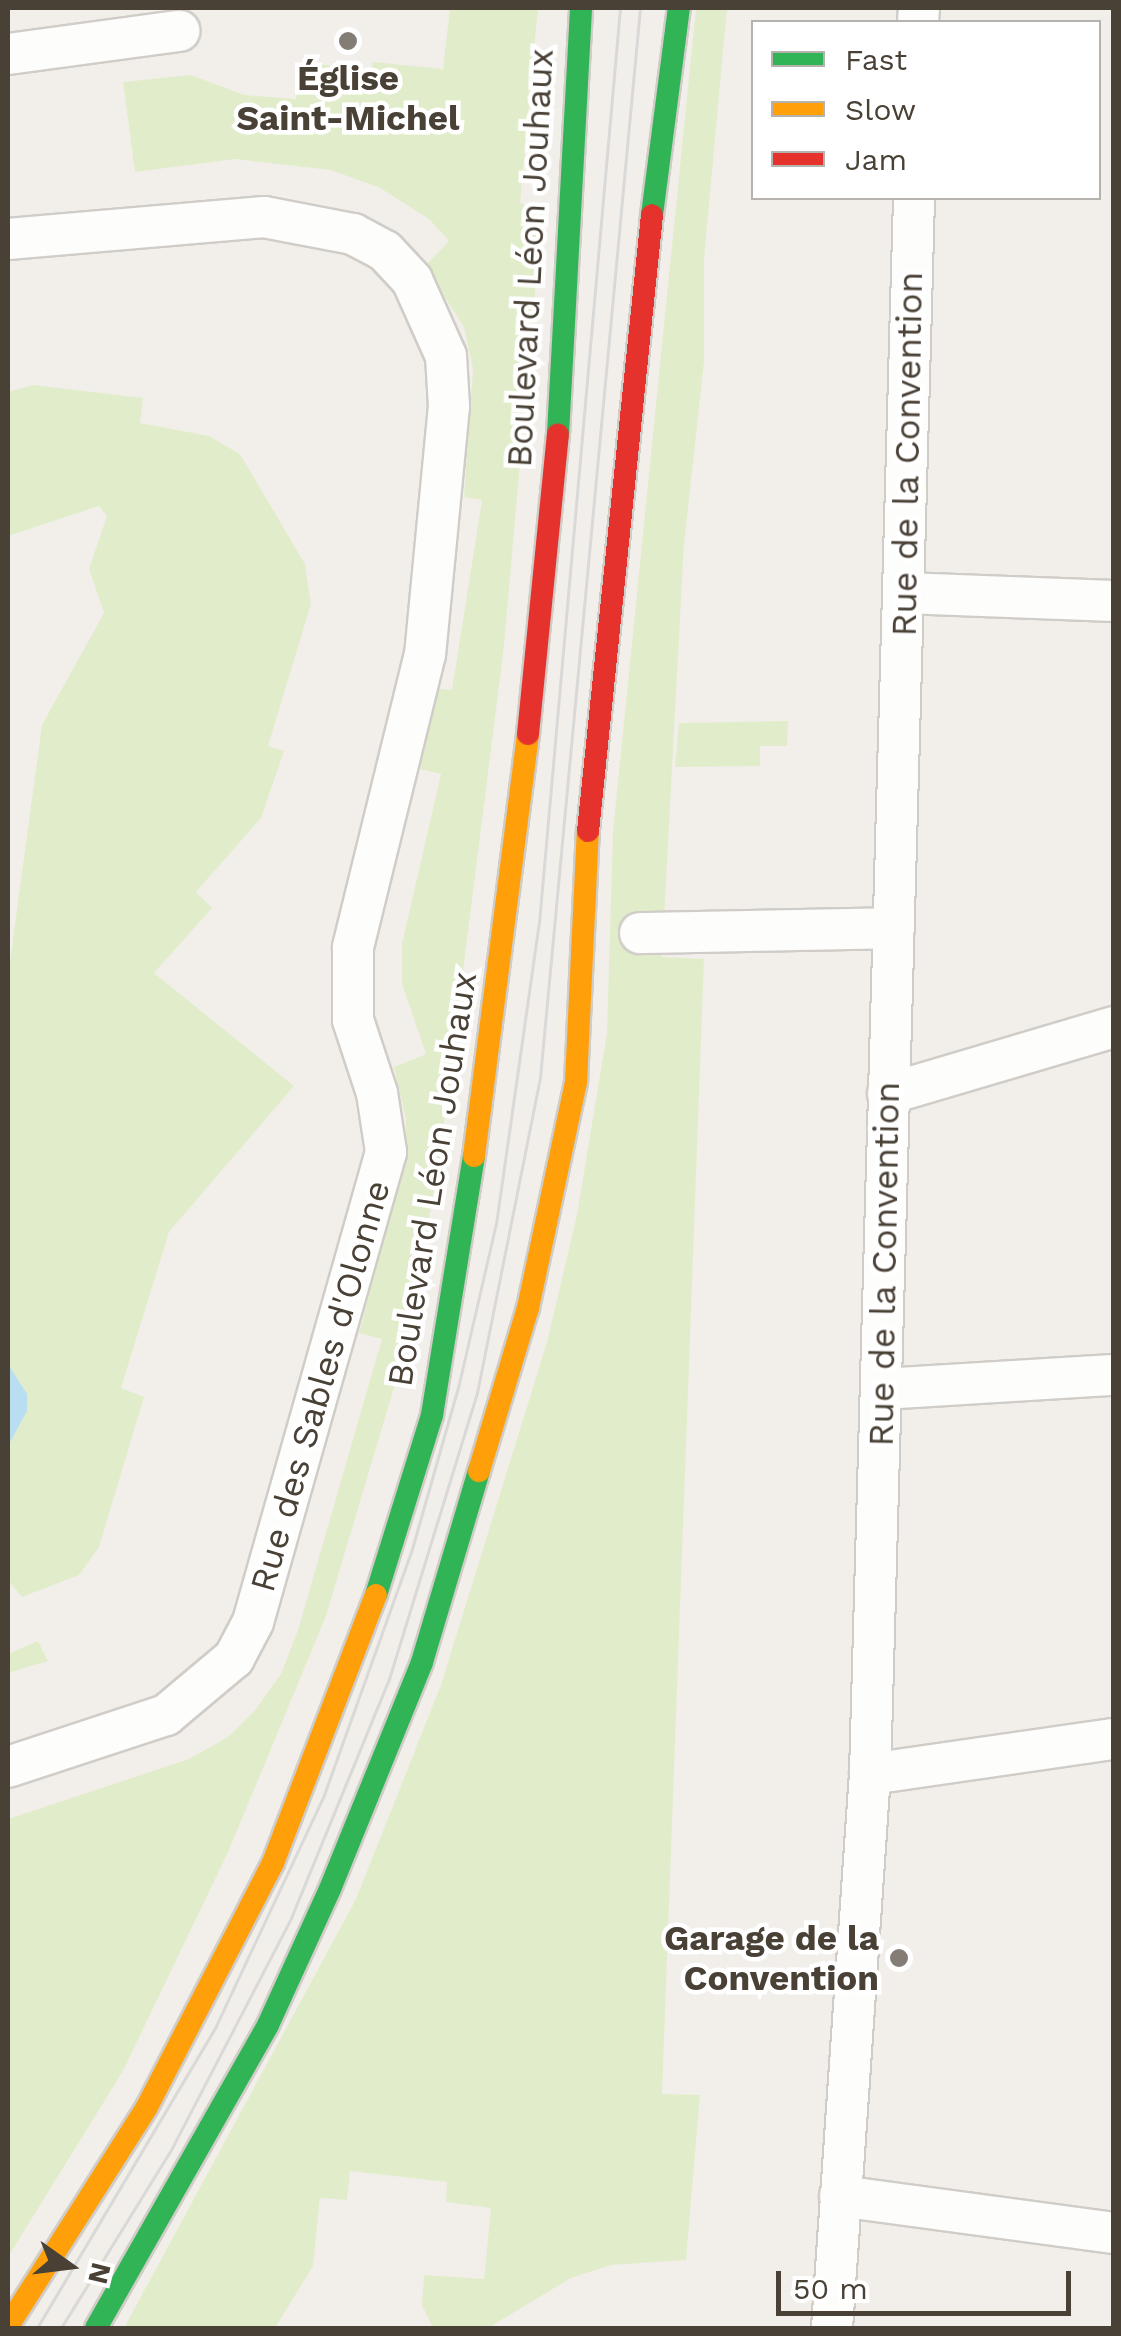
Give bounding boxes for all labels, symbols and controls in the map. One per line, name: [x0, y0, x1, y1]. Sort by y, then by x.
legend: [751, 20, 1101, 200]
marker: Église Saint-Michel: [337, 30, 359, 52]
text: Fast: [845, 42, 907, 77]
street label: Boulevard Léon Jouhaux: [498, 47, 562, 469]
place label: Église Saint-Michel: [237, 57, 459, 139]
text: Slow: [845, 92, 916, 127]
text: Jam: [845, 142, 907, 177]
street label: Rue de la Convention: [883, 271, 931, 637]
street label: Boulevard Léon Jouhaux: [378, 968, 486, 1390]
street label: Rue de la Convention: [860, 1081, 908, 1447]
street label: Rue des Sables d'Olonne: [241, 1176, 399, 1596]
place label: Garage de la Convention: [664, 1917, 879, 1999]
marker: Garage de la Convention: [888, 1947, 910, 1969]
north arrow: [20, 2216, 120, 2316]
scale bar: [781, 2251, 1076, 2313]
text: N: [81, 2259, 118, 2287]
text: 50 m: [793, 2271, 868, 2306]

